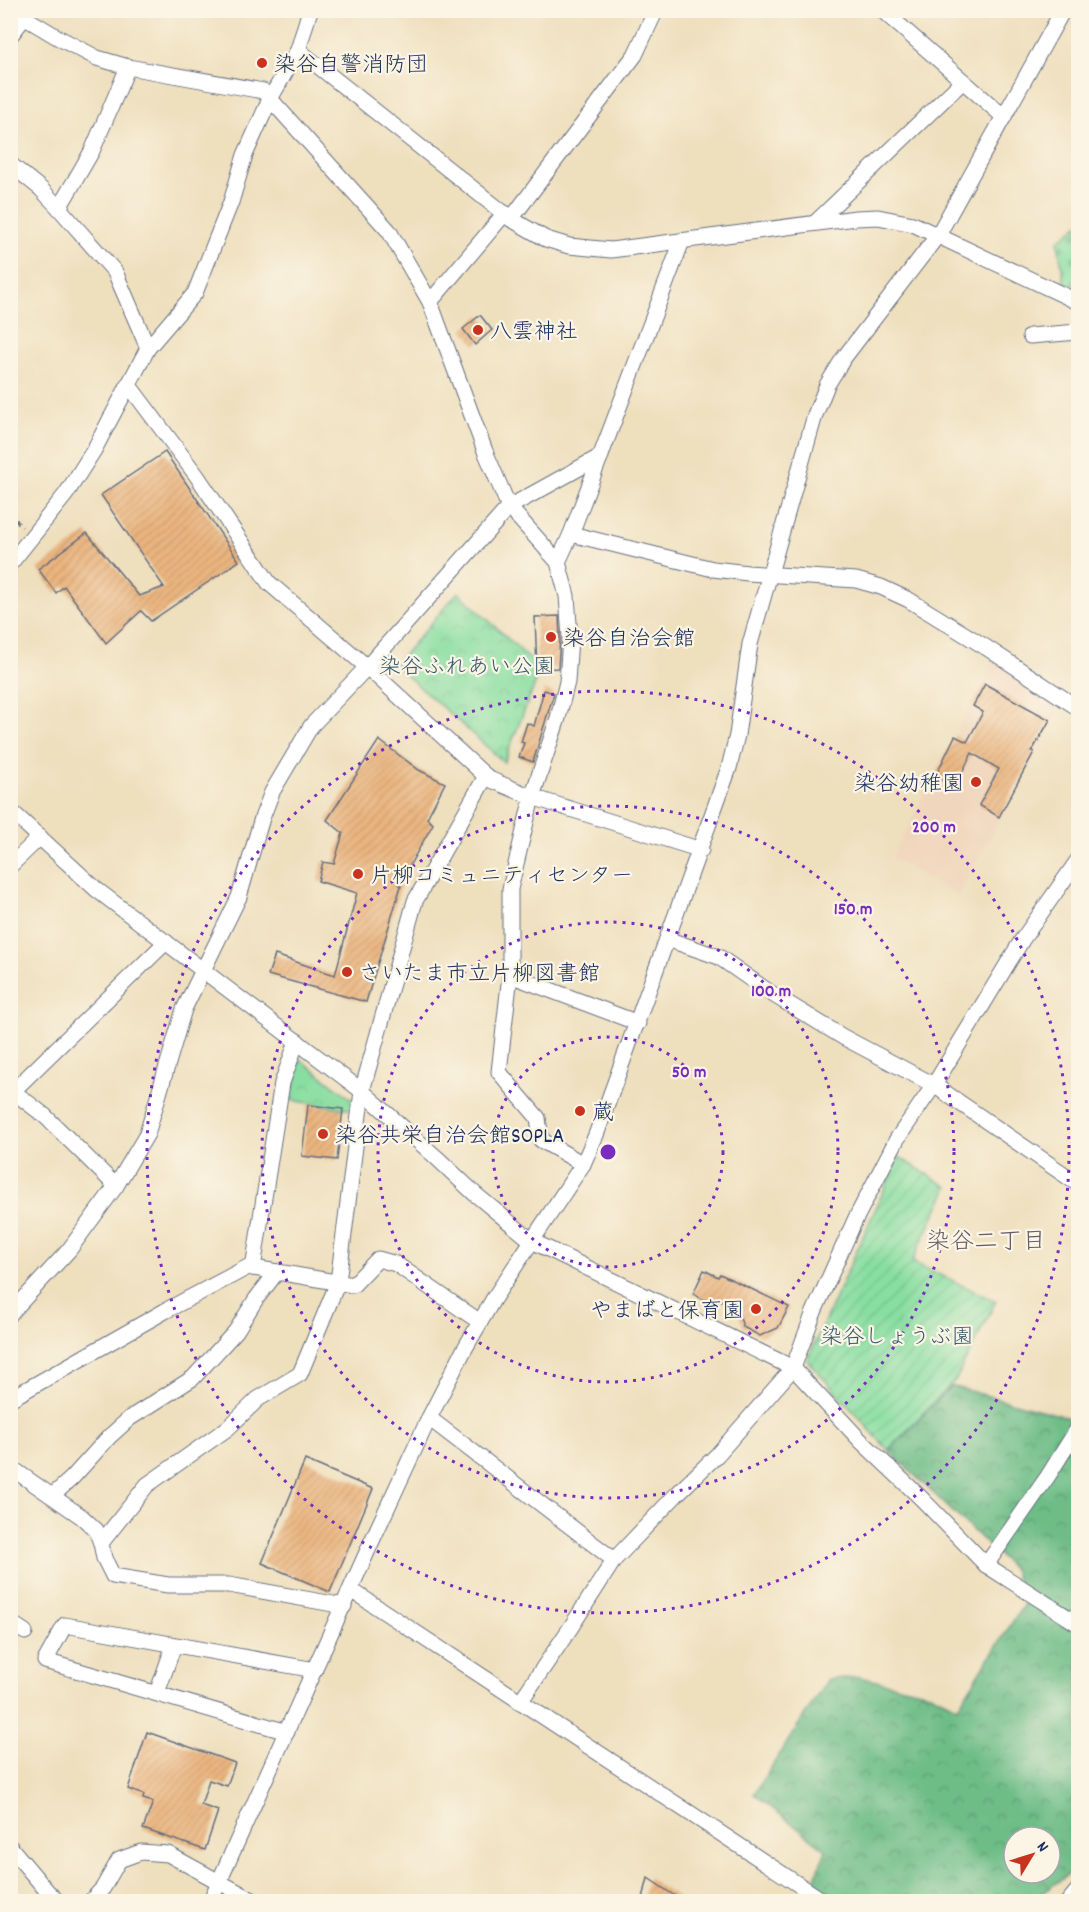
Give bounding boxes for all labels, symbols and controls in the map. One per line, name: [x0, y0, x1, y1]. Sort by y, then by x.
place label: 染谷自警消防団: [274, 51, 428, 82]
marker: 染谷自警消防団: [255, 56, 269, 70]
place label: 八雲神社: [490, 318, 578, 349]
marker: 八雲神社: [471, 323, 485, 337]
place label: 染谷自治会館: [563, 625, 695, 656]
marker: 染谷自治会館: [544, 630, 558, 644]
park label: 染谷ふれあい公園: [379, 653, 555, 684]
place label: 染谷幼稚園: [854, 770, 964, 801]
marker: 染谷幼稚園: [969, 775, 983, 789]
text: 200 m: [912, 816, 956, 841]
place label: 片柳コミュニティセンター: [370, 862, 633, 893]
marker: 片柳コミュニティセンター: [351, 867, 365, 881]
text: 150 m: [834, 898, 872, 923]
place label: さいたま市立片柳図書館: [359, 960, 600, 991]
marker: さいたま市立片柳図書館: [340, 965, 354, 979]
text: 100 m: [751, 980, 791, 1005]
text: 50 m: [672, 1061, 706, 1086]
place label: 蔵: [592, 1099, 614, 1130]
marker: 蔵: [573, 1104, 587, 1118]
place label: 染谷共栄自治会館SOPLA: [335, 1122, 564, 1153]
marker: 染谷共栄自治会館SOPLA: [316, 1127, 330, 1141]
centre of rings: [598, 1142, 618, 1162]
district label: 染谷二丁目: [926, 1226, 1046, 1260]
place label: やまばと保育園: [590, 1297, 744, 1328]
marker: やまばと保育園: [749, 1302, 763, 1316]
park label: 染谷しょうぶ園: [820, 1323, 974, 1354]
north arrow: [1002, 1825, 1062, 1885]
text: N: [1030, 1837, 1053, 1858]

